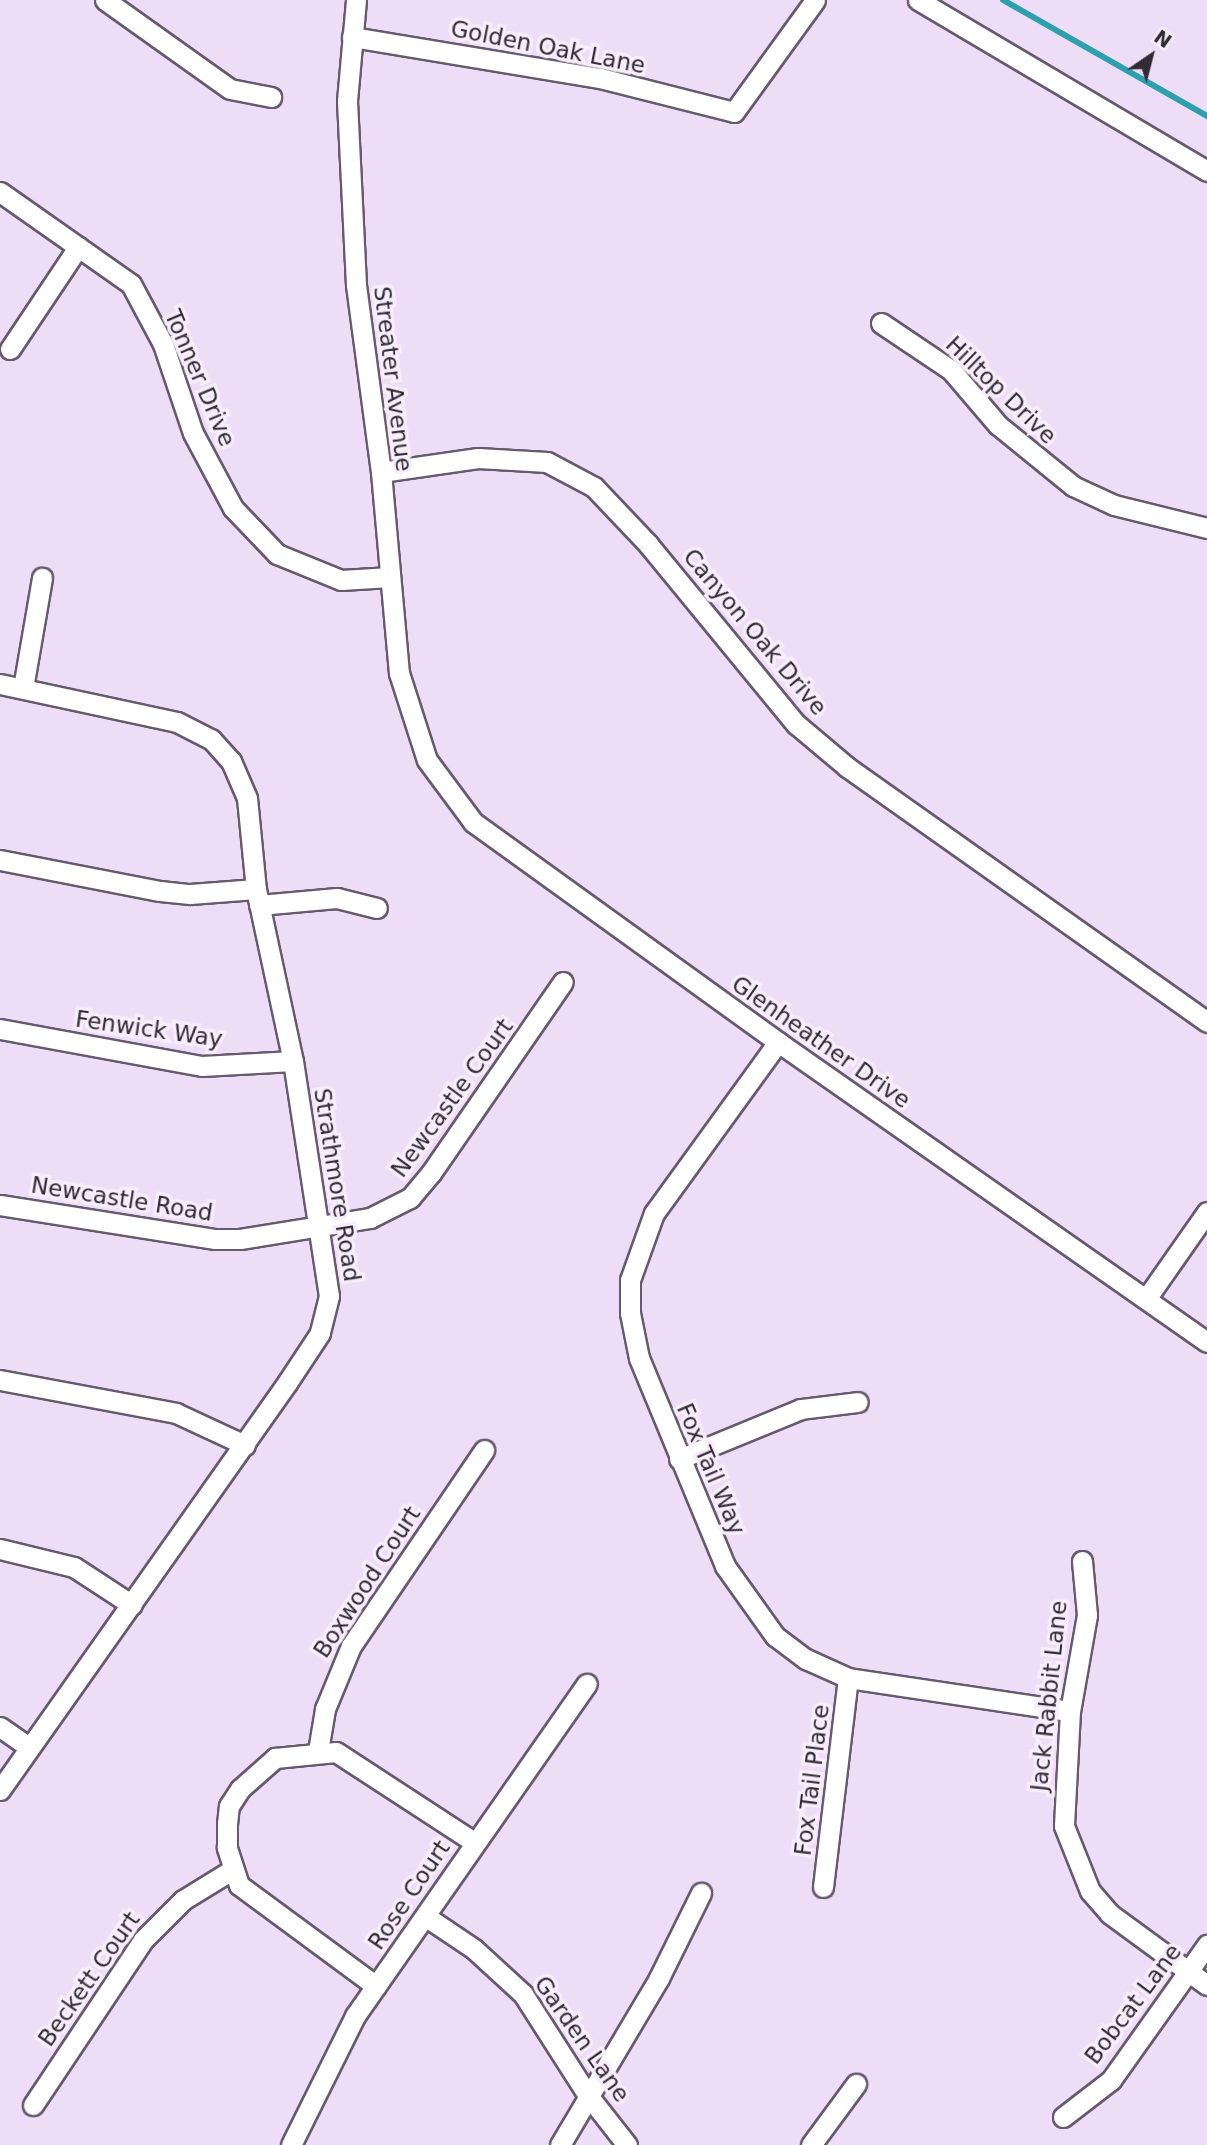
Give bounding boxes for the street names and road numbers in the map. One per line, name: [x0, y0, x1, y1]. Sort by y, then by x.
street label: Golden Oak Lane: [448, 15, 648, 79]
street label: Streater Avenue: [368, 285, 418, 473]
street label: Tonner Drive: [159, 306, 241, 450]
street label: Hilltop Drive: [940, 330, 1062, 450]
street label: Canyon Oak Drive: [677, 543, 833, 721]
street label: Glenheather Drive: [726, 970, 916, 1114]
street label: Fenwick Way: [74, 1005, 224, 1053]
street label: Newcastle Court: [385, 1013, 519, 1183]
street label: Strathmore Road: [308, 1086, 366, 1284]
street label: Newcastle Road: [29, 1171, 215, 1227]
street label: Fox Tail Way: [671, 1399, 751, 1539]
street label: Boxwood Court: [308, 1501, 426, 1663]
street label: Jack Rabbit Lane: [1025, 1599, 1073, 1793]
street label: Fox Tail Place: [789, 1703, 835, 1857]
street label: Rose Court: [362, 1835, 456, 1955]
street label: Beckett Court: [32, 1906, 146, 2052]
street label: Bobcat Lane: [1079, 1939, 1187, 2069]
street label: Garden Lane: [528, 1971, 636, 2107]

